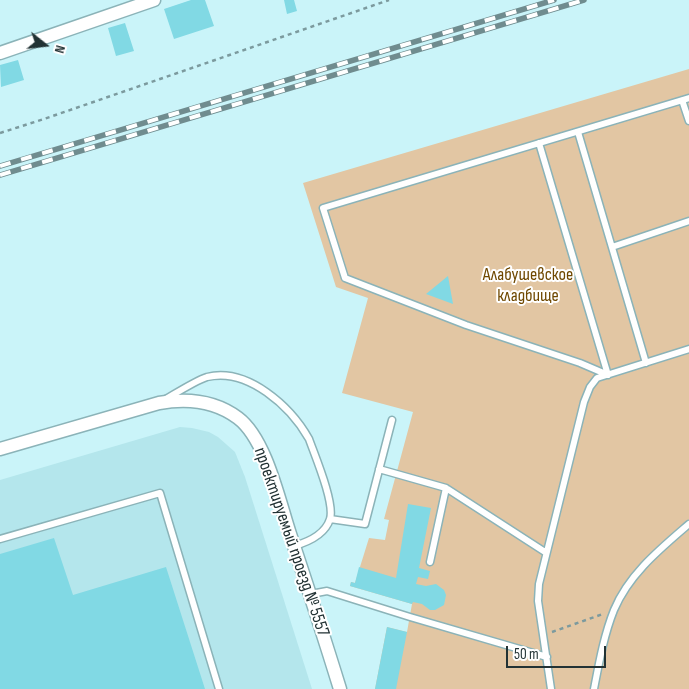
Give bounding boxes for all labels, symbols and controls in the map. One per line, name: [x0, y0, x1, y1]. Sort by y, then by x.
north arrow: [20, 20, 70, 70]
text: N: [51, 43, 69, 55]
park label: Алабушевское кладбище: [483, 264, 573, 306]
street label: проектируемый проезд № 5557: [248, 445, 334, 639]
scale bar: [509, 636, 609, 668]
text: 50 m: [514, 645, 539, 664]

